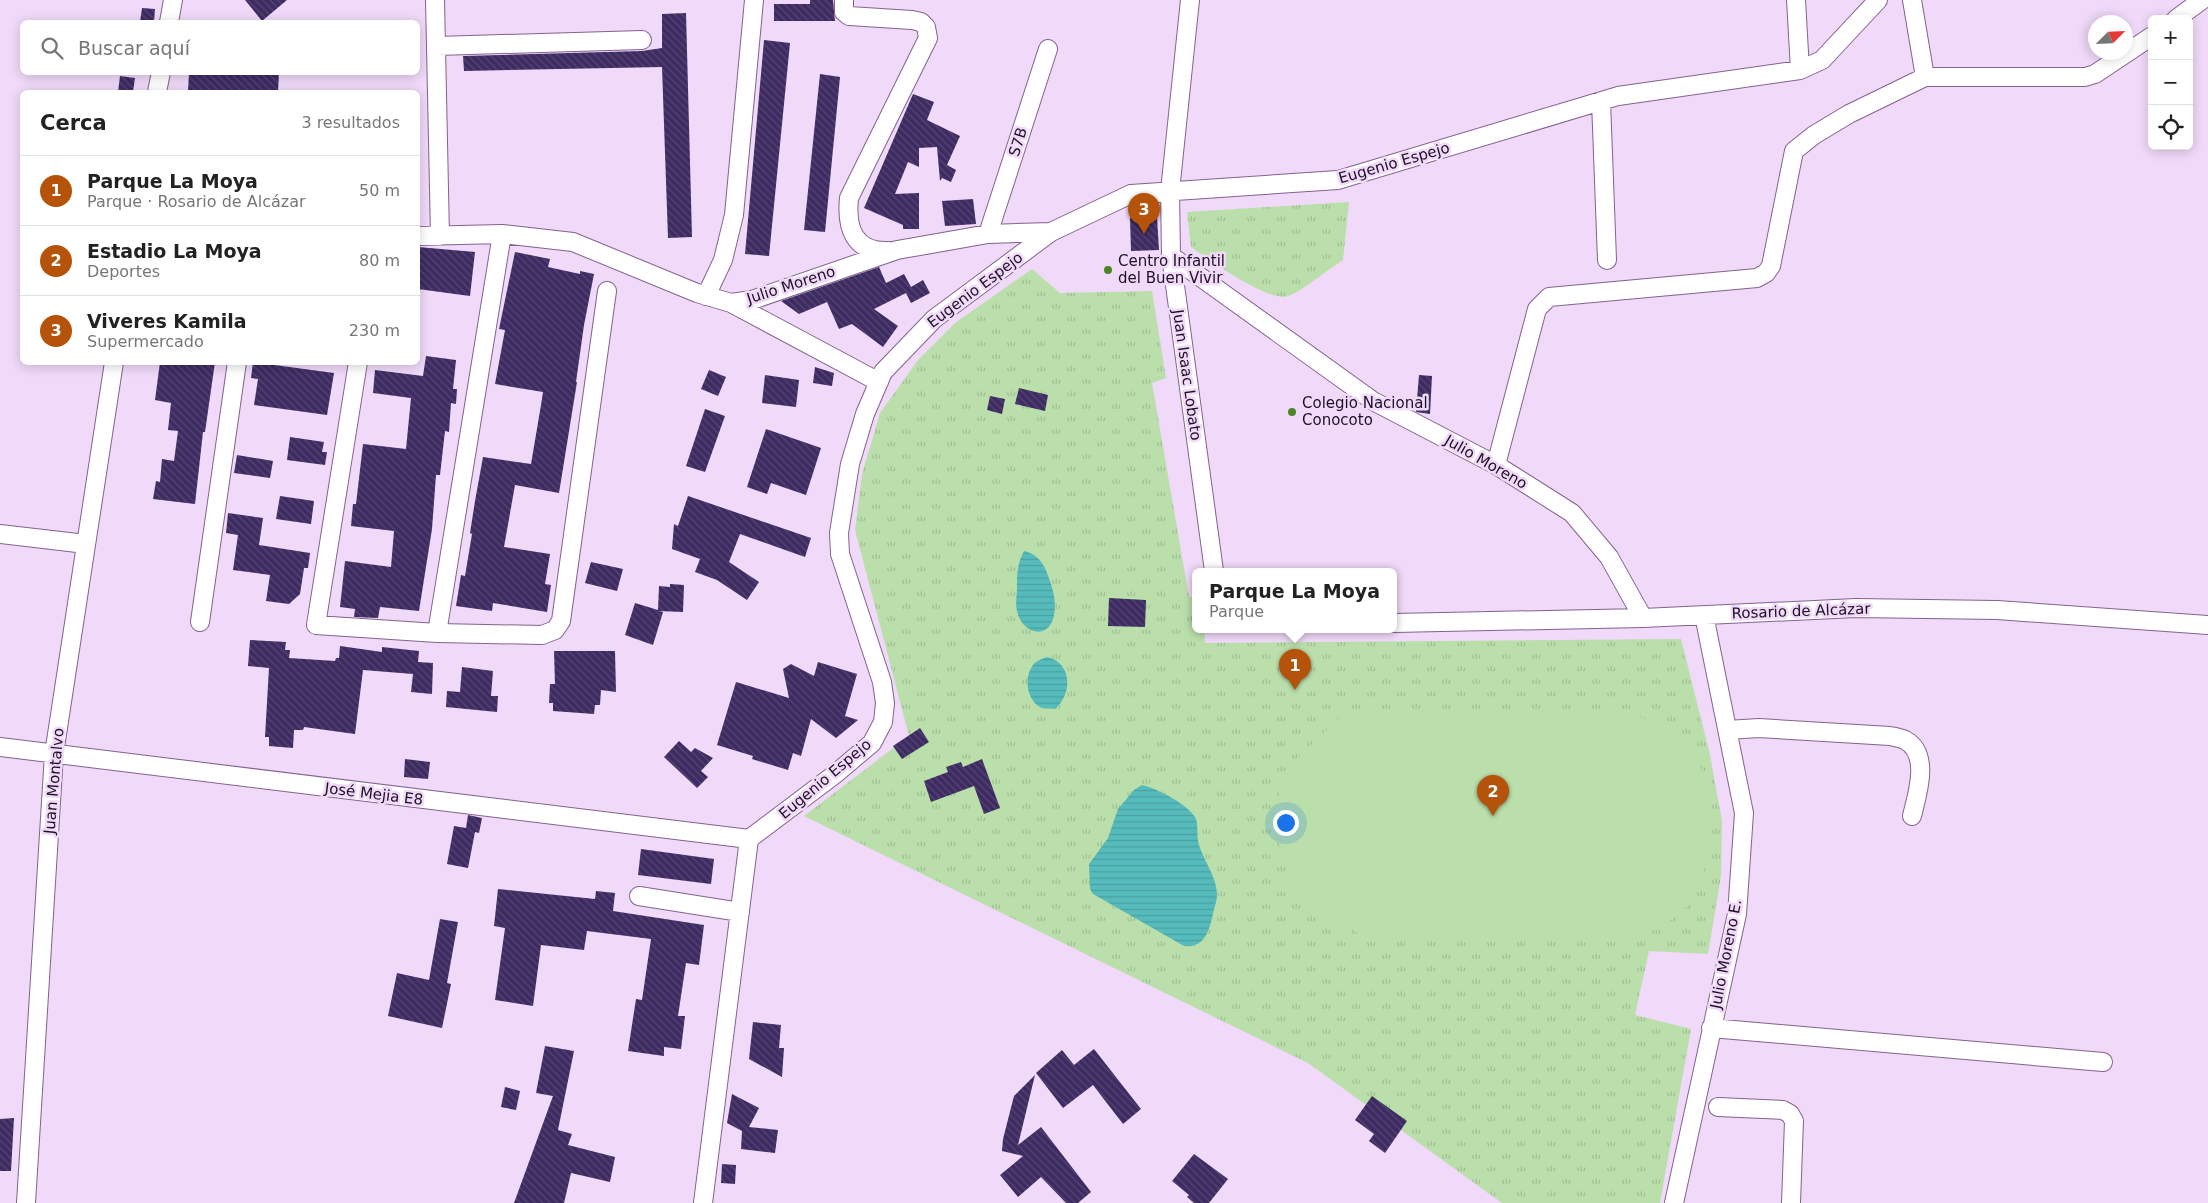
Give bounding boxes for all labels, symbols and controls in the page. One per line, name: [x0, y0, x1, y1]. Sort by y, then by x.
north arrow: [2088, 15, 2133, 60]
map controls: [2148, 15, 2193, 150]
button: +: [2148, 15, 2193, 60]
search box: [20, 20, 420, 75]
icon: search: [38, 34, 66, 62]
text: Buscar aquí: [78, 37, 190, 59]
button: −: [2148, 60, 2193, 105]
button: locate: [2148, 105, 2193, 150]
text: Cerca: [40, 111, 107, 135]
text: 3 resultados: [301, 113, 400, 132]
street label: S7B: [1005, 125, 1031, 159]
street label: Eugenio Espejo: [1336, 139, 1452, 187]
text: Parque La Moya: [87, 170, 258, 192]
text: 1: [50, 181, 62, 200]
text: 50 m: [359, 181, 400, 200]
text: Parque · Rosario de Alcázar: [87, 192, 306, 211]
pin: 3: [1128, 193, 1160, 234]
text: Estadio La Moya: [87, 240, 262, 262]
street label: Eugenio Espejo: [924, 248, 1026, 332]
text: 2: [50, 251, 62, 270]
text: 80 m: [359, 251, 400, 270]
place label: Centro Infantil del Buen Vivir: [1118, 252, 1225, 287]
text: Deportes: [87, 262, 160, 281]
street label: Julio Moreno: [743, 262, 838, 308]
marker: Centro Infantil del Buen Vivir: [1102, 264, 1114, 276]
street label: Juan Isaac Lobato: [1169, 307, 1205, 442]
text: Viveres Kamila: [87, 310, 247, 332]
text: 3: [50, 321, 62, 340]
text: 230 m: [349, 321, 400, 340]
text: Supermercado: [87, 332, 204, 351]
place label: Colegio Nacional Conocoto: [1302, 394, 1428, 429]
marker: Colegio Nacional Conocoto: [1286, 406, 1298, 418]
street label: Julio Moreno: [1441, 431, 1530, 493]
popup: [1192, 568, 1397, 633]
text: Parque La Moya: [1209, 580, 1380, 602]
street label: Rosario de Alcázar: [1731, 600, 1872, 622]
text: Parque: [1209, 602, 1264, 621]
pin: 1: [1279, 649, 1311, 690]
street label: Juan Montalvo: [40, 727, 68, 836]
street label: Eugenio Espejo: [775, 735, 875, 823]
pin: 2: [1477, 775, 1509, 816]
street label: José Mejia E8: [323, 779, 424, 809]
your location: [1273, 810, 1299, 836]
street label: Julio Moreno E.: [1706, 898, 1745, 1011]

